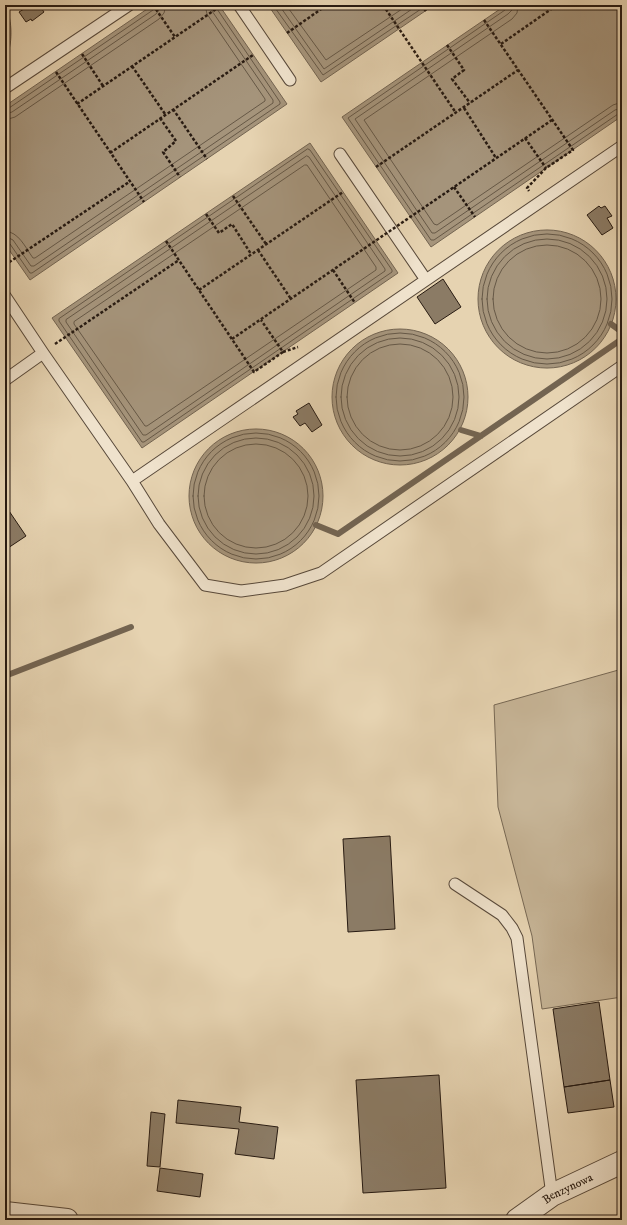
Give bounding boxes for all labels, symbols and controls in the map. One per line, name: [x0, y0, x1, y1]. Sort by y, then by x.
street label: Benzynowa: [540, 1169, 596, 1207]

